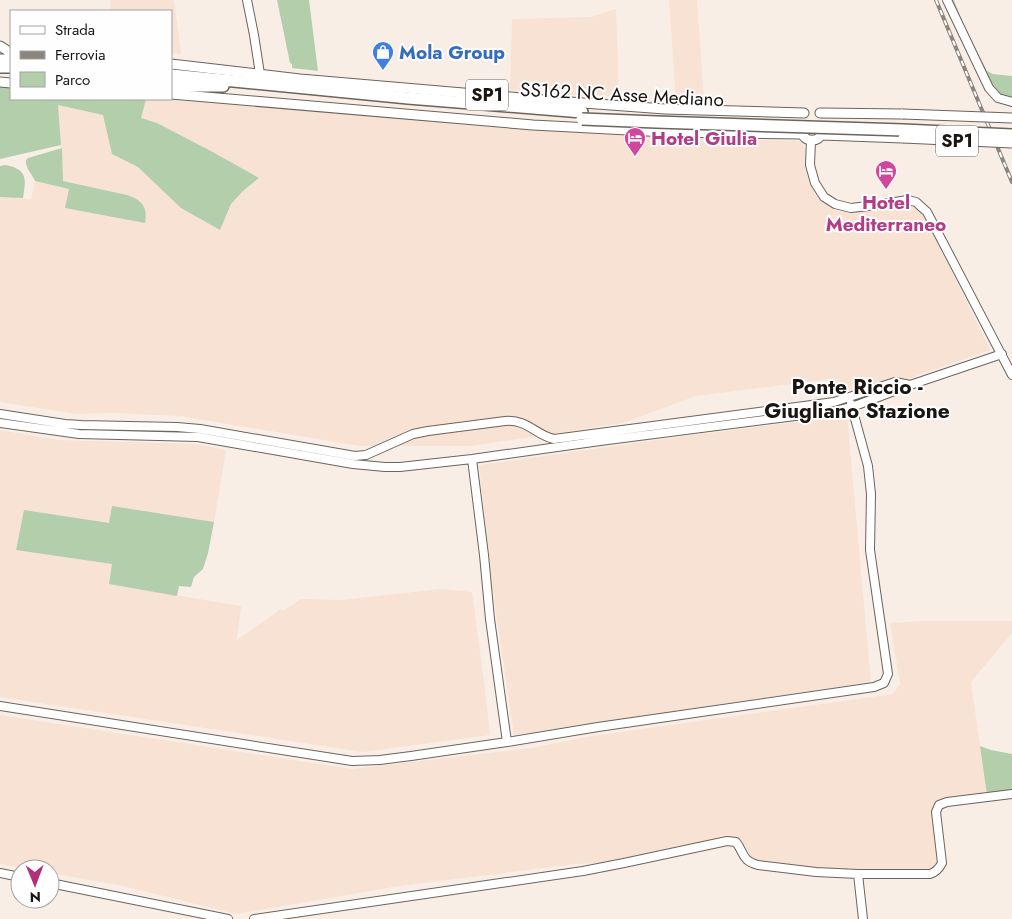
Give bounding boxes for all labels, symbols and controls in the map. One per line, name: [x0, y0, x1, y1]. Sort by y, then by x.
legend: [10, 10, 172, 100]
text: Strada: [55, 19, 95, 41]
place label: Mola Group: [399, 39, 505, 66]
shop icon: Mola Group: [371, 40, 395, 71]
text: Ferrovia: [55, 44, 106, 66]
text: Parco: [55, 69, 90, 91]
street label: SS162 NC Asse Mediano: [519, 76, 725, 113]
road number: SP1: [466, 80, 508, 110]
place label: Hotel Giulia: [651, 125, 757, 152]
road number: SP1: [936, 125, 978, 156]
hotel icon: Hotel Giulia: [623, 126, 647, 157]
hotel icon: Hotel Mediterraneo: [874, 159, 898, 190]
place label: Hotel Mediterraneo: [826, 189, 946, 238]
district label: Ponte Riccio - Giugliano Stazione: [764, 372, 950, 426]
north arrow: [10, 859, 60, 909]
text: N: [29, 887, 41, 907]

